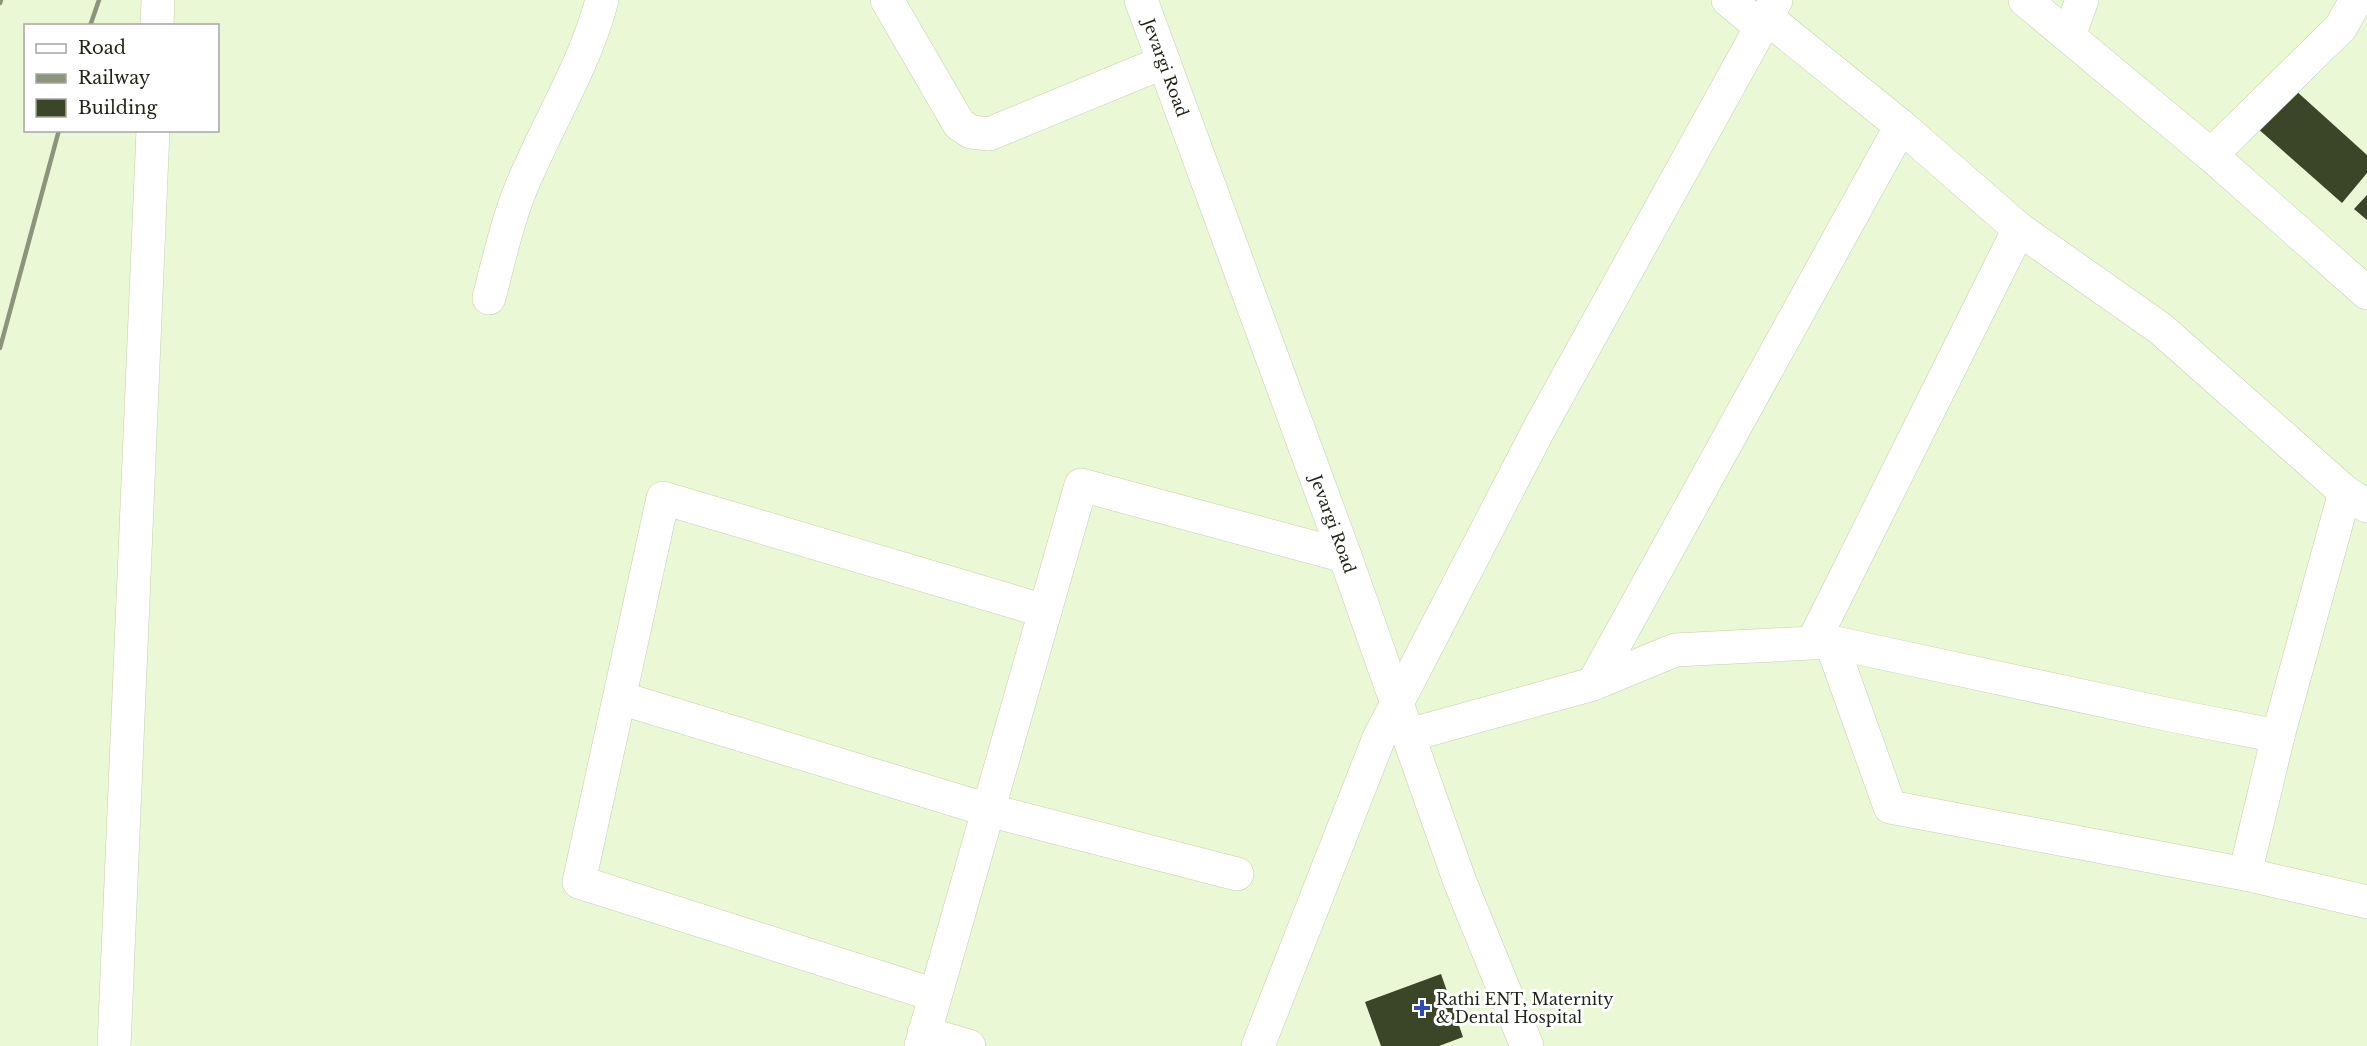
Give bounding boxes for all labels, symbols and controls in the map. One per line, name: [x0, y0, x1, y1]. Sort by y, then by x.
street label: Jevargi Road: [1138, 14, 1193, 120]
legend: [24, 24, 219, 132]
text: Road: [78, 37, 126, 59]
text: Railway: [78, 67, 151, 89]
text: Building: [78, 97, 157, 119]
street label: Jevargi Road: [1305, 470, 1360, 576]
place label: Rathi ENT, Maternity & Dental Hospital: [1436, 989, 1614, 1027]
marker: Rathi ENT, Maternity & Dental Hospital: [1413, 999, 1431, 1017]

